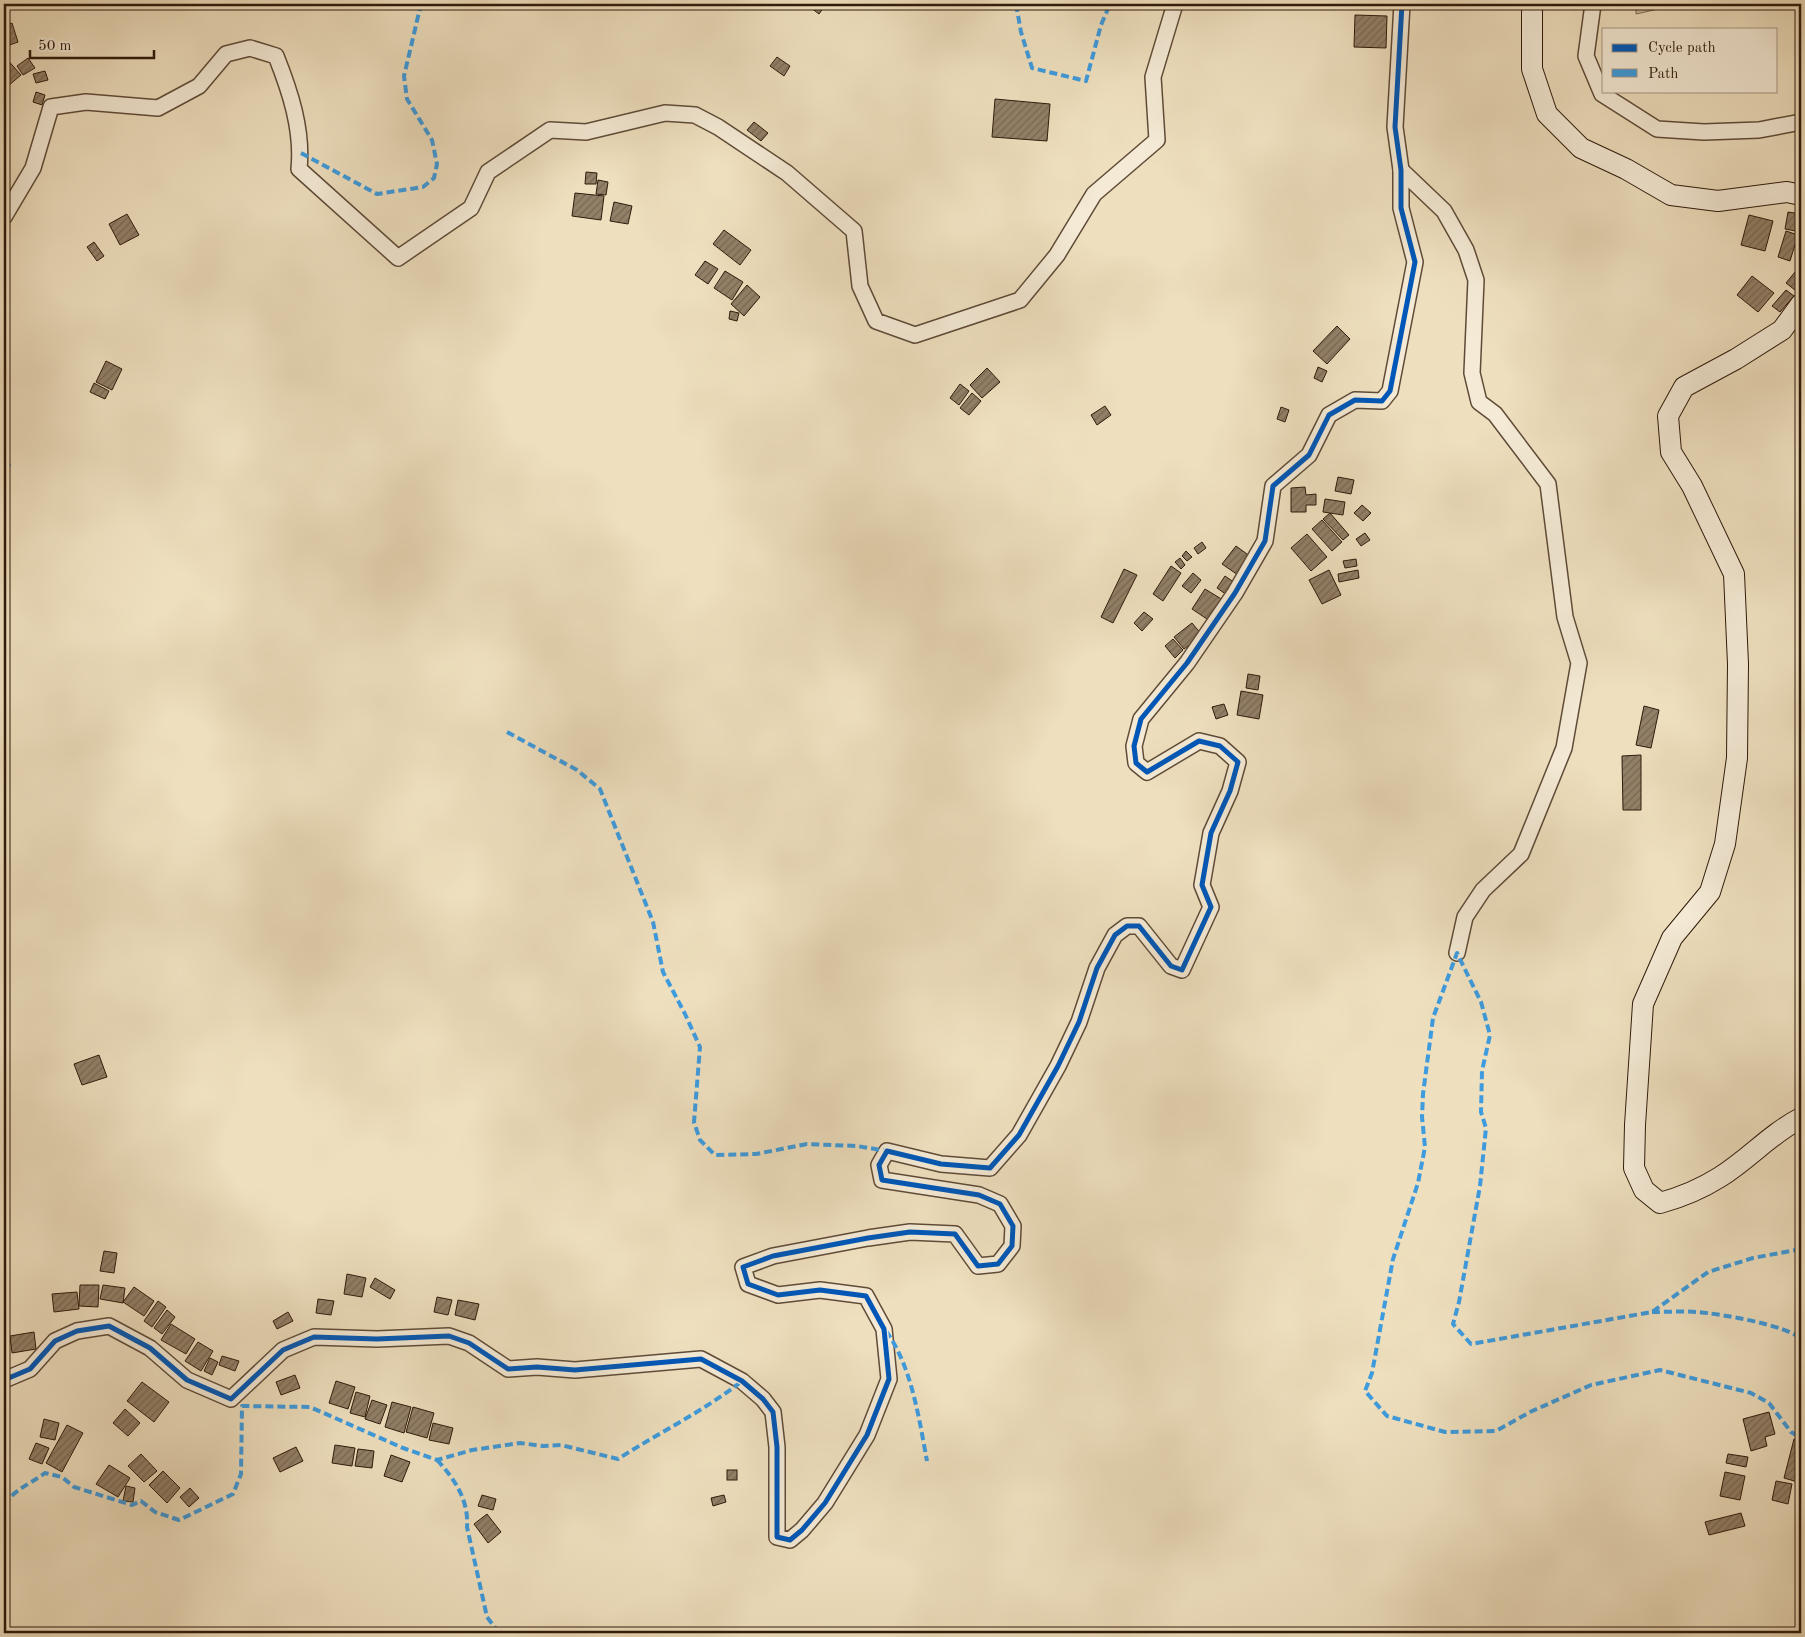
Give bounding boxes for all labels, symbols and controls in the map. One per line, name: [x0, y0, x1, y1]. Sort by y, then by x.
scale bar: [30, 28, 154, 60]
legend: [1602, 28, 1778, 92]
text: 50 m: [38, 39, 72, 54]
text: Cycle path: [1648, 41, 1716, 56]
text: Path: [1648, 67, 1678, 82]

